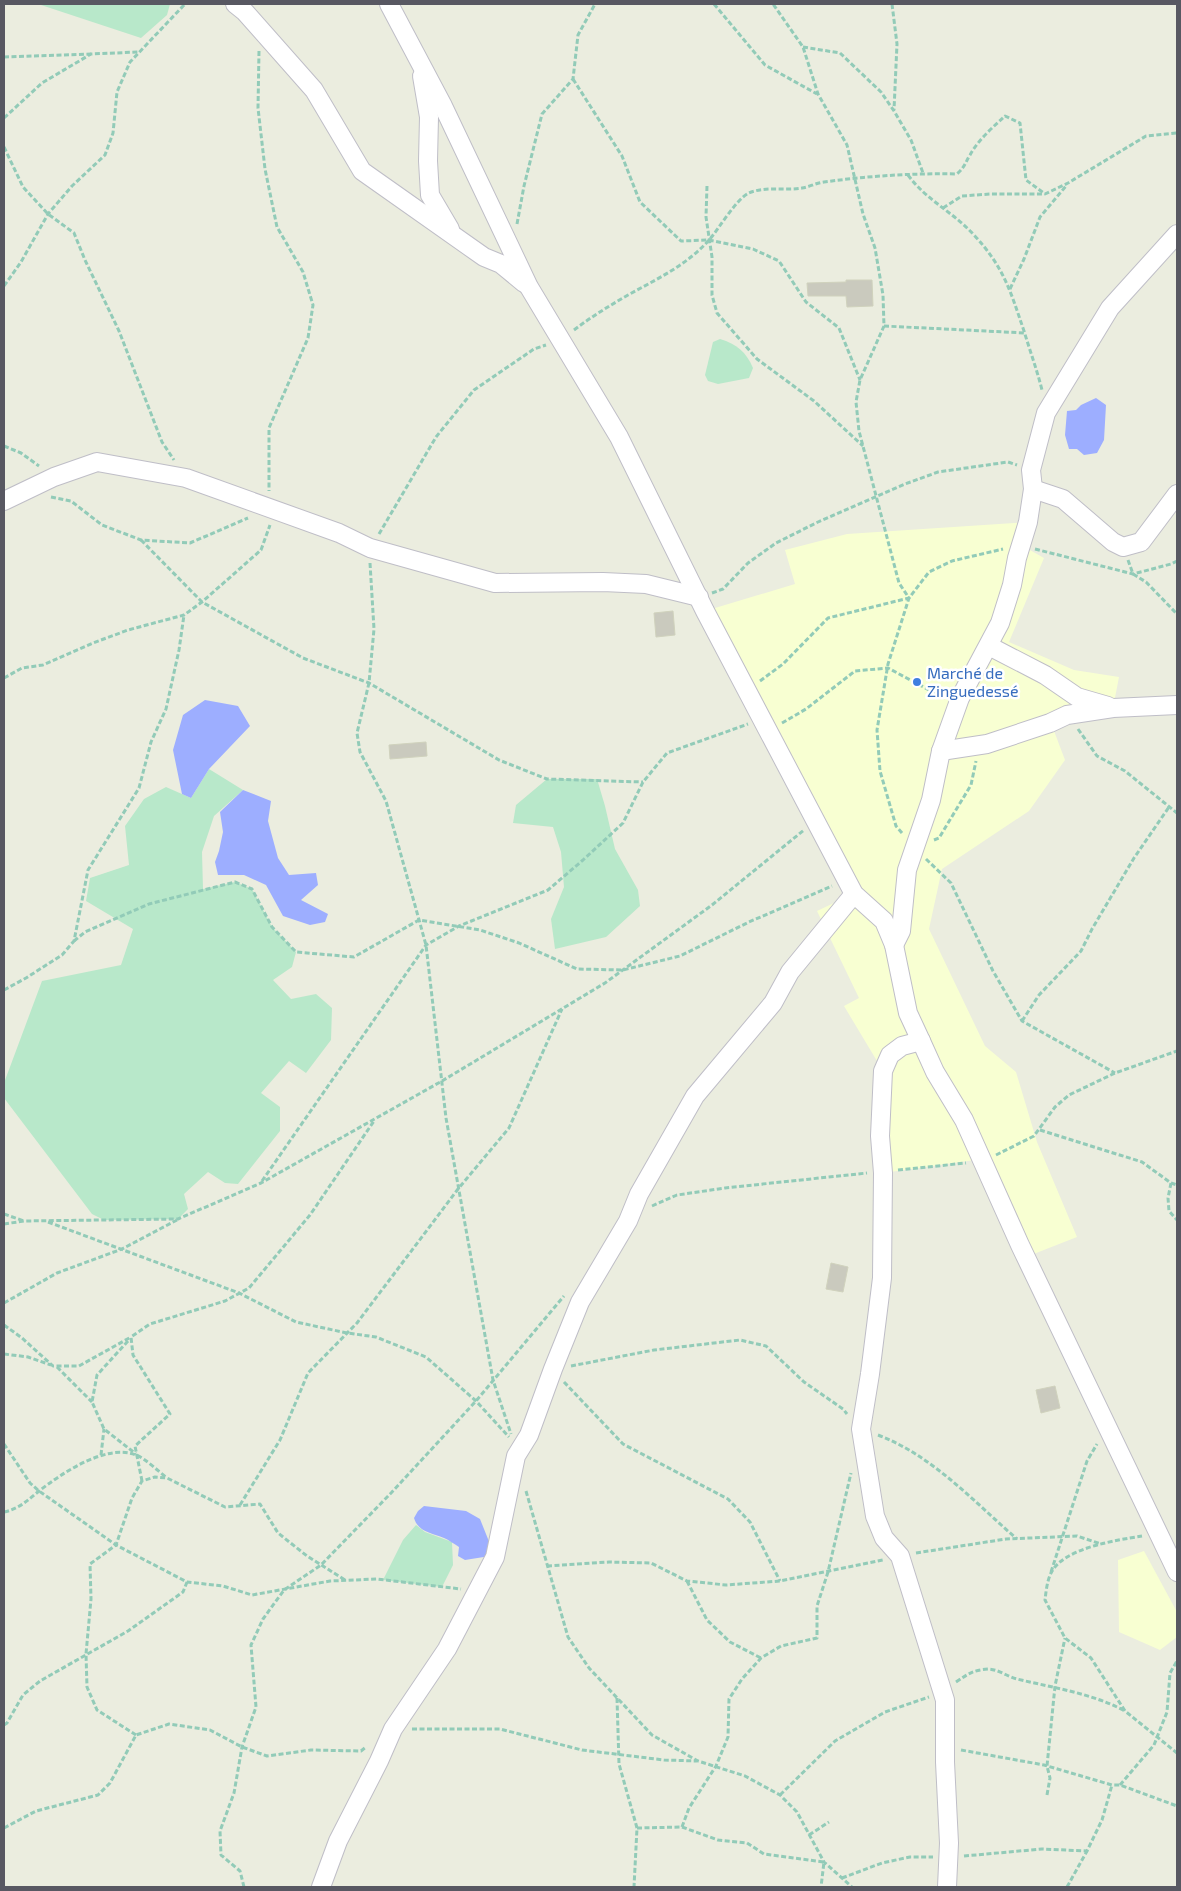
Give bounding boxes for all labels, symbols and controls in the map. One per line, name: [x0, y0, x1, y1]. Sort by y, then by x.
place label: Marché de Zinguedessé: [927, 663, 1019, 700]
marker: Marché de Zinguedessé: [911, 676, 923, 688]

